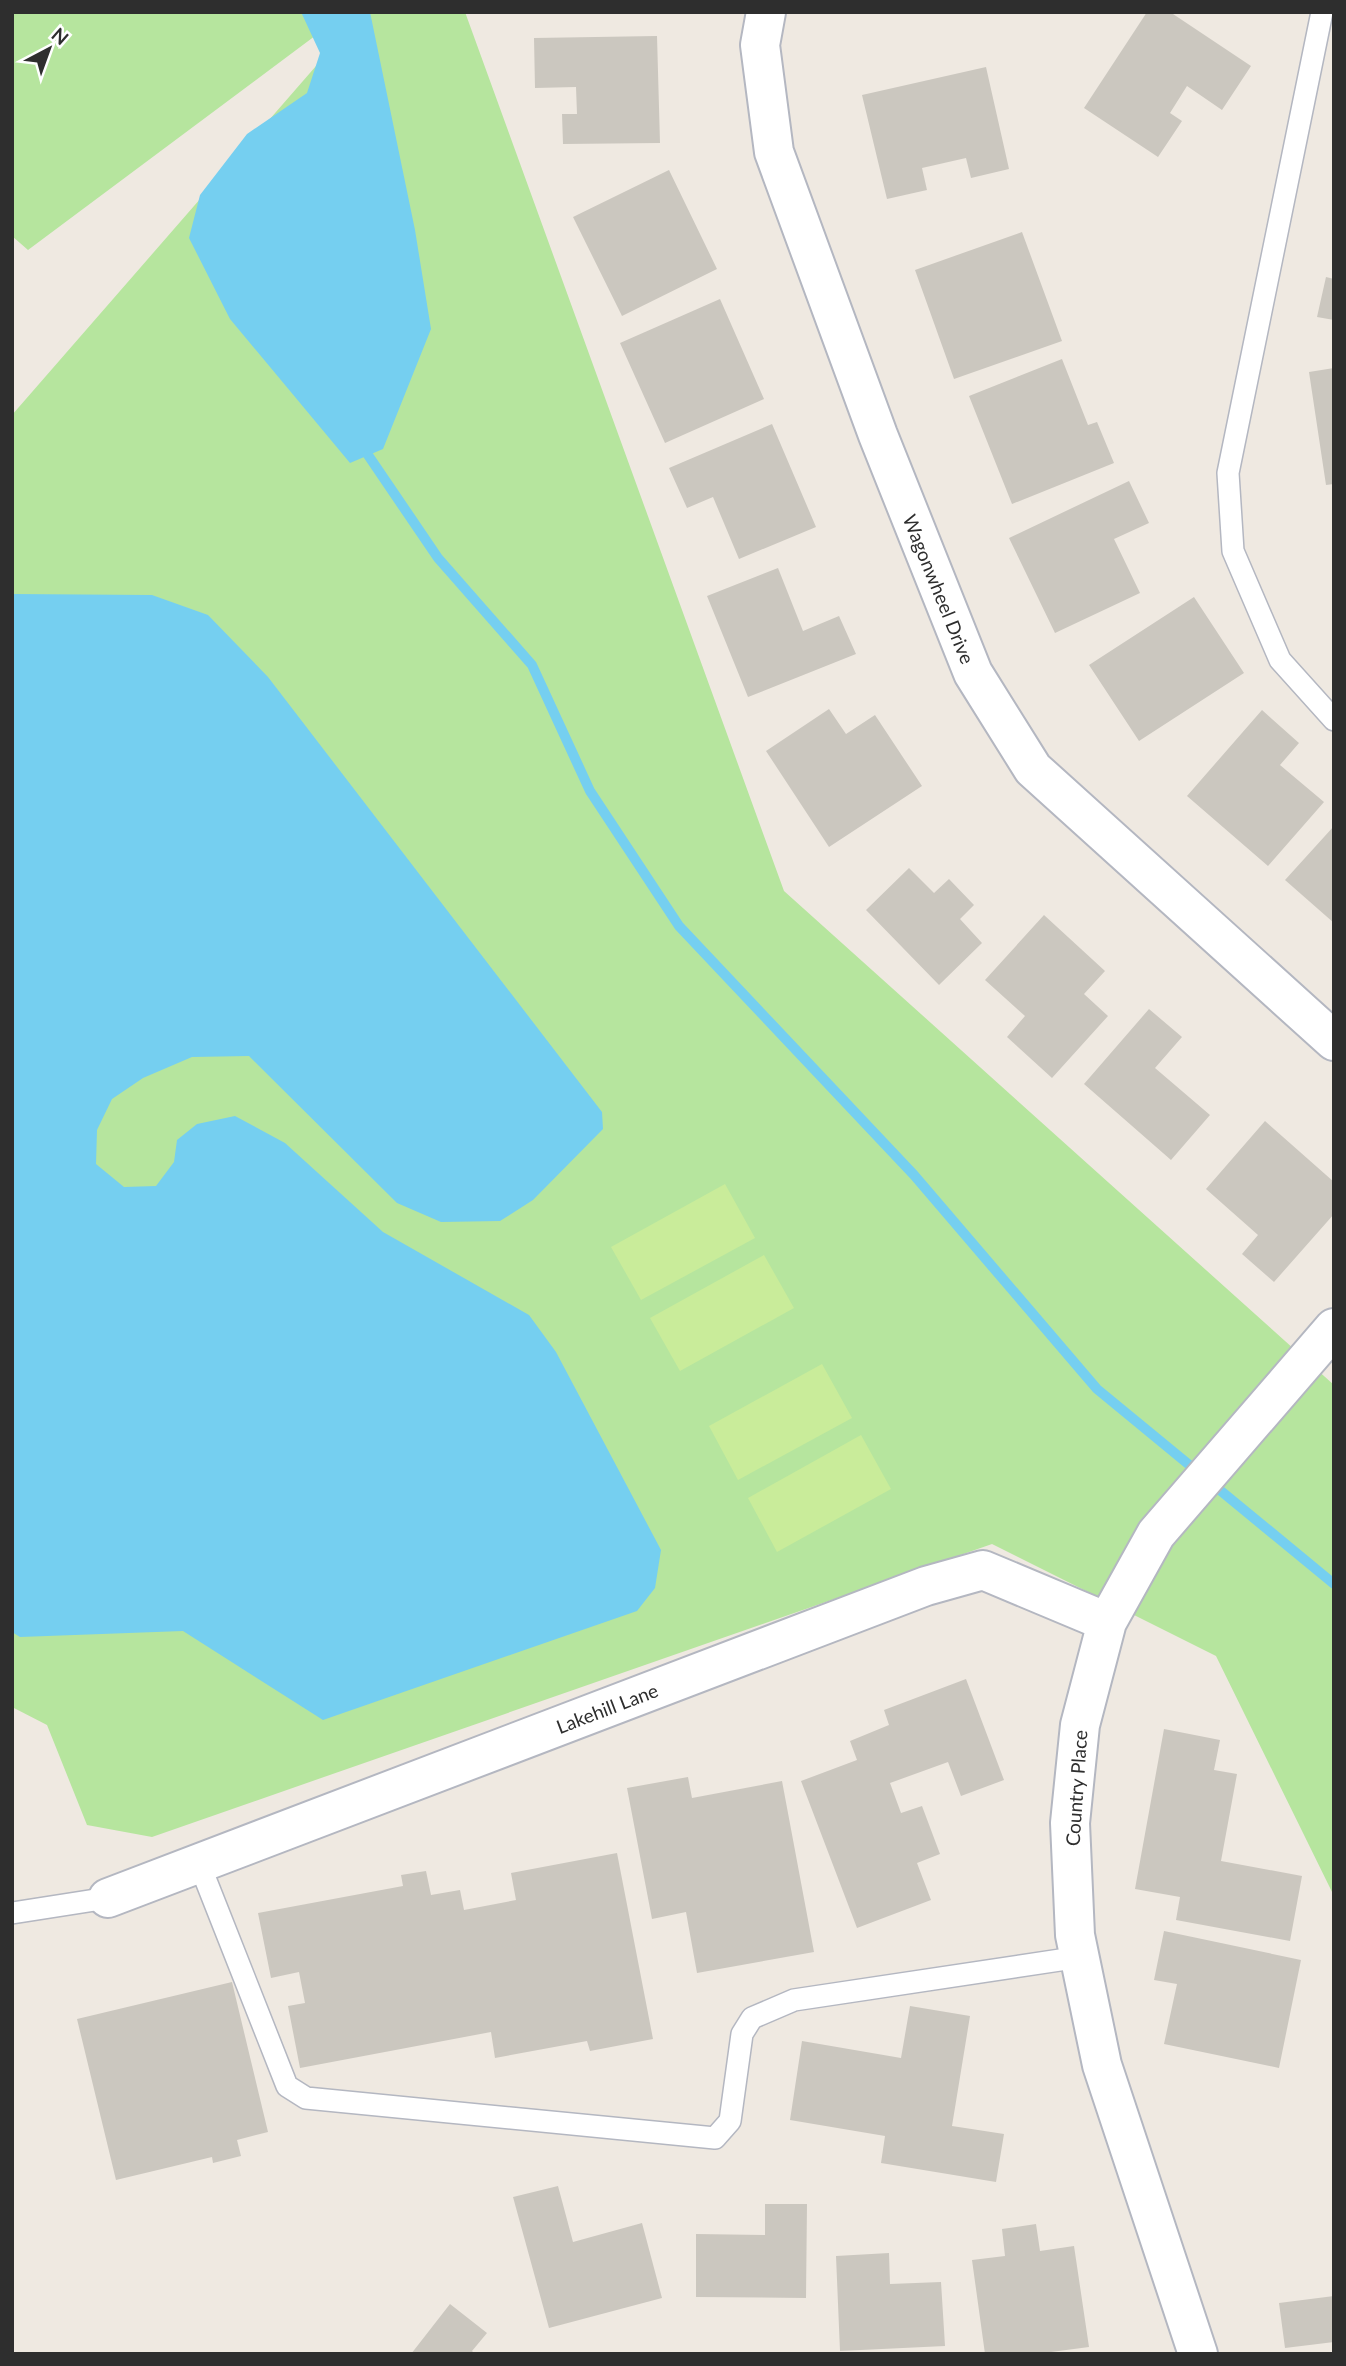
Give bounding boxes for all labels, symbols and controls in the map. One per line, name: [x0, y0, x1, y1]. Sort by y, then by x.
north arrow: [14, 14, 84, 84]
text: N: [47, 22, 74, 49]
street label: Wagonwheel Drive: [898, 511, 980, 667]
street label: Lakehill Lane: [553, 1678, 661, 1738]
street label: Country Place: [1060, 1729, 1092, 1847]

